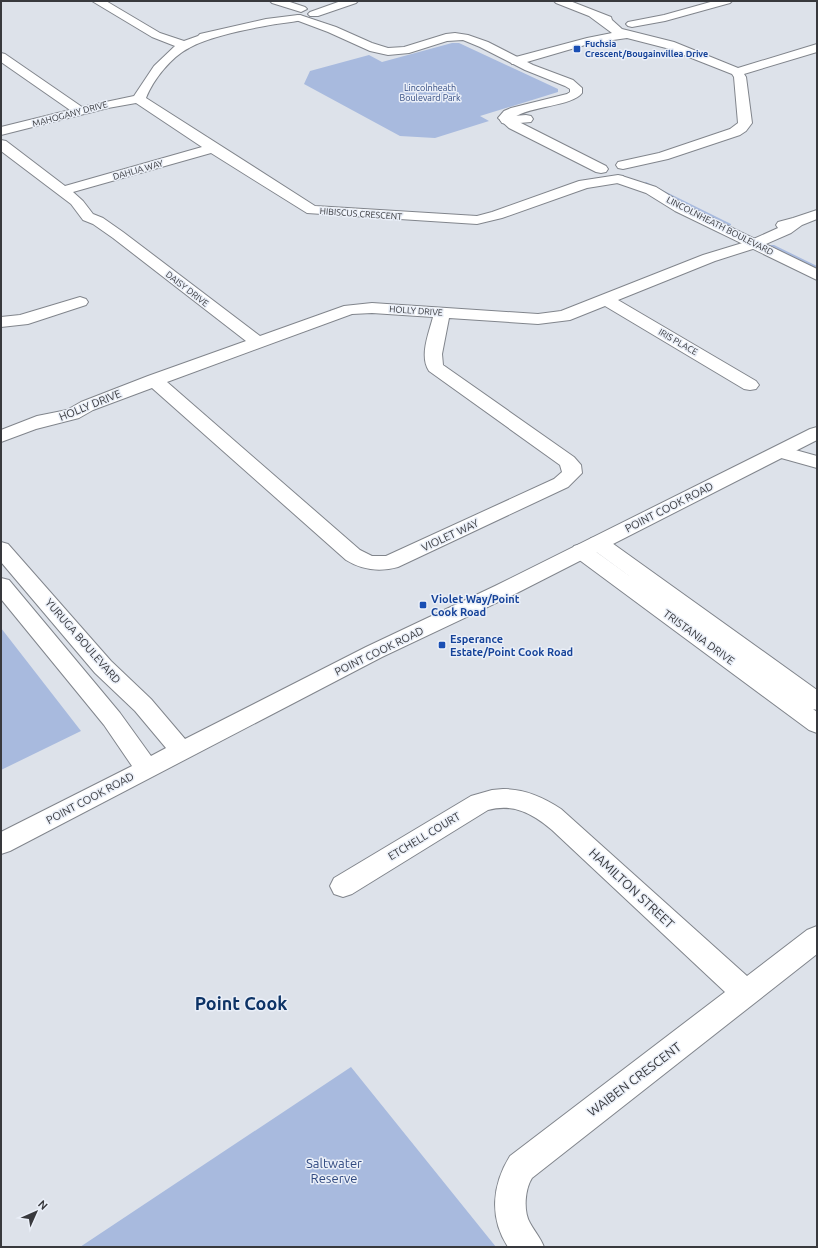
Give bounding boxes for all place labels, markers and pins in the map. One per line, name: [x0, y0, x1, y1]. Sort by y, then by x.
place label: Fuchsia Crescent/Bougainvillea Drive: [585, 39, 708, 59]
marker: Fuchsia Crescent/Bougainvillea Drive: [572, 44, 582, 54]
place label: Violet Way/Point Cook Road: [431, 593, 520, 618]
marker: Violet Way/Point Cook Road: [418, 600, 428, 610]
place label: Esperance Estate/Point Cook Road: [450, 633, 573, 658]
marker: Esperance Estate/Point Cook Road: [437, 640, 447, 650]

